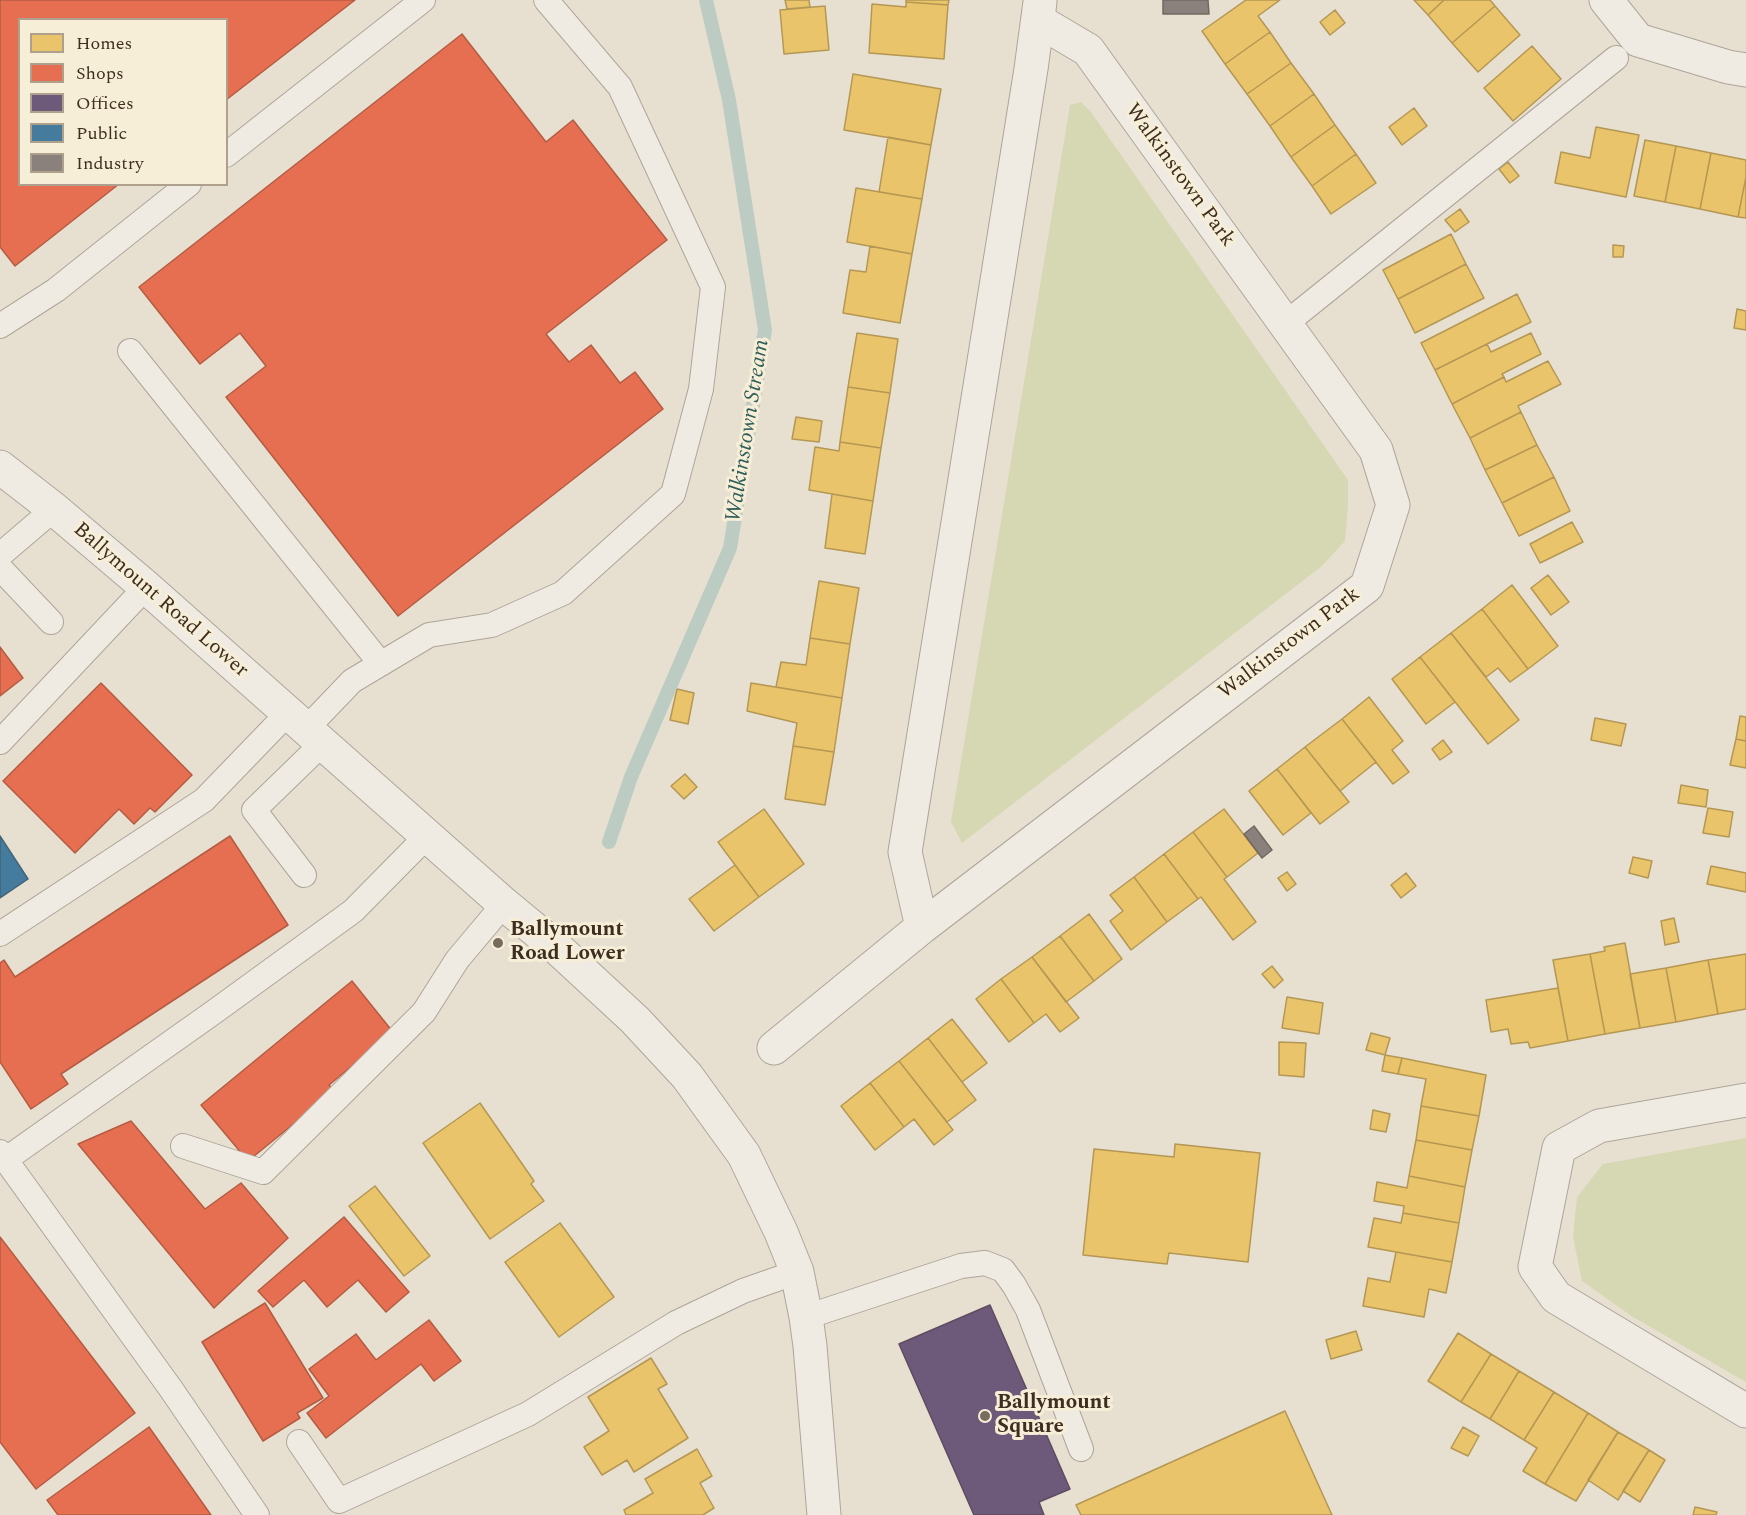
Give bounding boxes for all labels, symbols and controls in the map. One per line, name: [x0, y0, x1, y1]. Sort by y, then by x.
legend: [18, 18, 228, 186]
text: Homes: [76, 30, 132, 57]
text: Shops: [76, 60, 124, 87]
text: Offices: [76, 90, 134, 117]
street label: Walkinstown Park: [1119, 99, 1239, 253]
text: Public: [76, 120, 127, 147]
text: Industry: [76, 150, 144, 177]
water label: Walkinstown Stream: [722, 338, 776, 524]
street label: Ballymount Road Lower: [67, 518, 253, 684]
street label: Walkinstown Park: [1214, 583, 1366, 705]
place label: Ballymount Road Lower: [510, 918, 625, 968]
marker: Ballymount Road Lower: [491, 936, 505, 950]
place label: Ballymount Square: [997, 1391, 1111, 1441]
marker: Ballymount Square: [978, 1409, 992, 1423]

